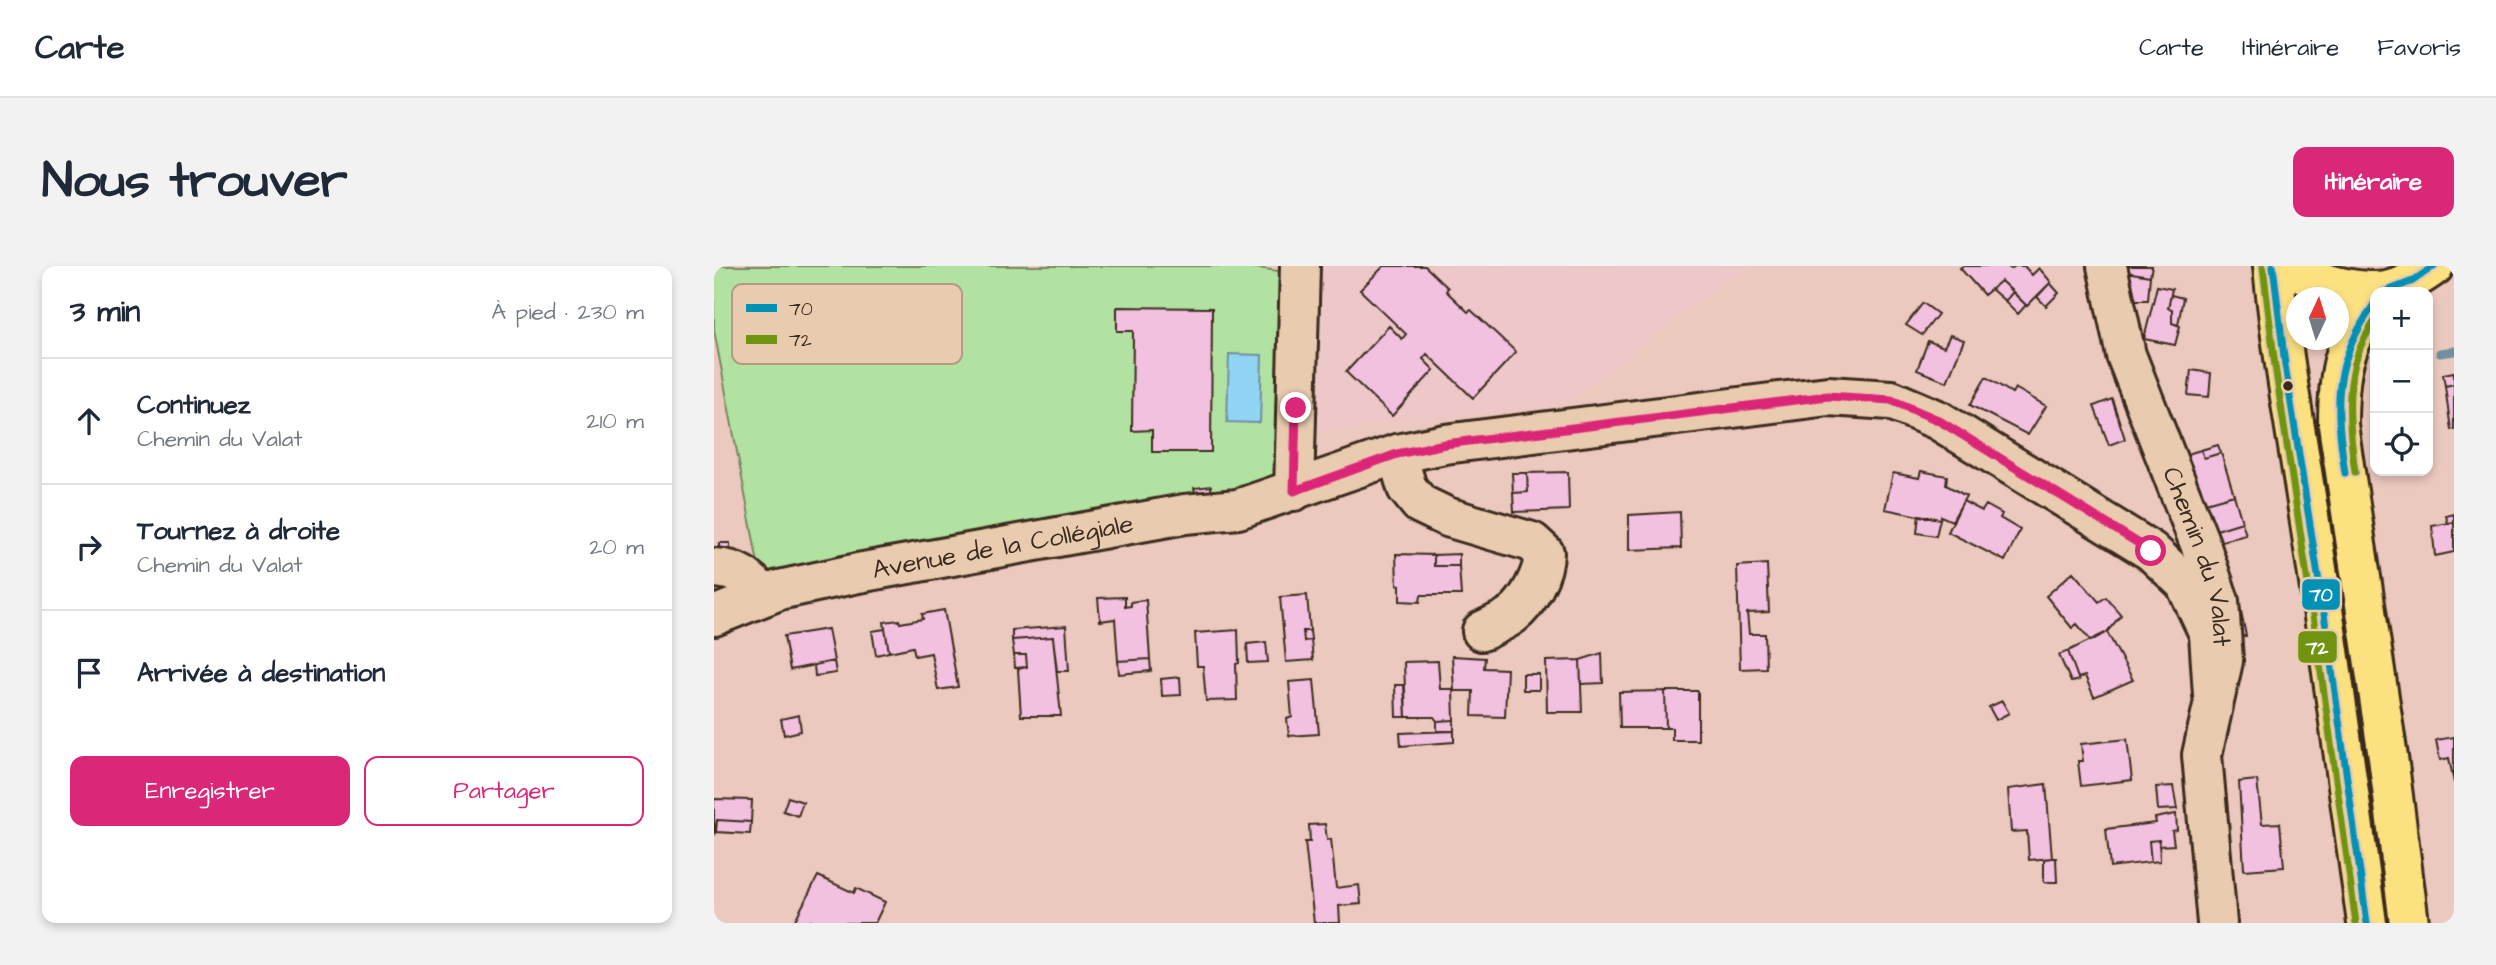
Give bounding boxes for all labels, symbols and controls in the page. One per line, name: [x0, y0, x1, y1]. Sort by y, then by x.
text: Carte: [35, 25, 125, 71]
text: Carte: [2139, 31, 2204, 65]
text: Itinéraire: [2242, 31, 2339, 65]
text: Favoris: [2377, 31, 2461, 65]
button: Itinéraire: [2293, 147, 2454, 217]
text: Nous trouver: [42, 148, 348, 216]
legend: [732, 284, 962, 364]
north arrow: [2286, 287, 2349, 350]
map controls: [2370, 287, 2433, 476]
button: +: [2370, 287, 2433, 350]
text: 3 min: [70, 291, 140, 333]
text: À pied · 230 m: [491, 296, 644, 328]
text: 70: [789, 296, 813, 323]
text: 72: [789, 327, 812, 354]
button: −: [2370, 350, 2433, 413]
unlabelled marker: [2281, 379, 2295, 393]
text: Continuez: [137, 387, 251, 423]
route end: [1280, 392, 1311, 423]
icon: ahead: [70, 402, 108, 440]
text: 210 m: [586, 405, 644, 437]
button: locate: [2370, 413, 2433, 476]
text: Chemin du Valat: [137, 423, 303, 455]
street label: Chemin du Valat: [2153, 461, 2240, 648]
street label: Avenue de la Collégiale: [869, 506, 1136, 588]
text: Tournez à droite: [137, 513, 340, 549]
icon: right: [70, 528, 108, 566]
text: 20 m: [589, 531, 644, 563]
route start: [2135, 535, 2166, 566]
text: Chemin du Valat: [137, 549, 303, 581]
line badge: 70: [2301, 578, 2341, 611]
text: 70: [2308, 582, 2333, 609]
line badge: 72: [2297, 630, 2338, 664]
text: 72: [2305, 635, 2328, 662]
icon: arrive: [70, 654, 108, 692]
text: Arrivée à destination: [137, 655, 385, 691]
button: Enregistrer: [70, 756, 350, 826]
button: Partager: [364, 756, 644, 826]

